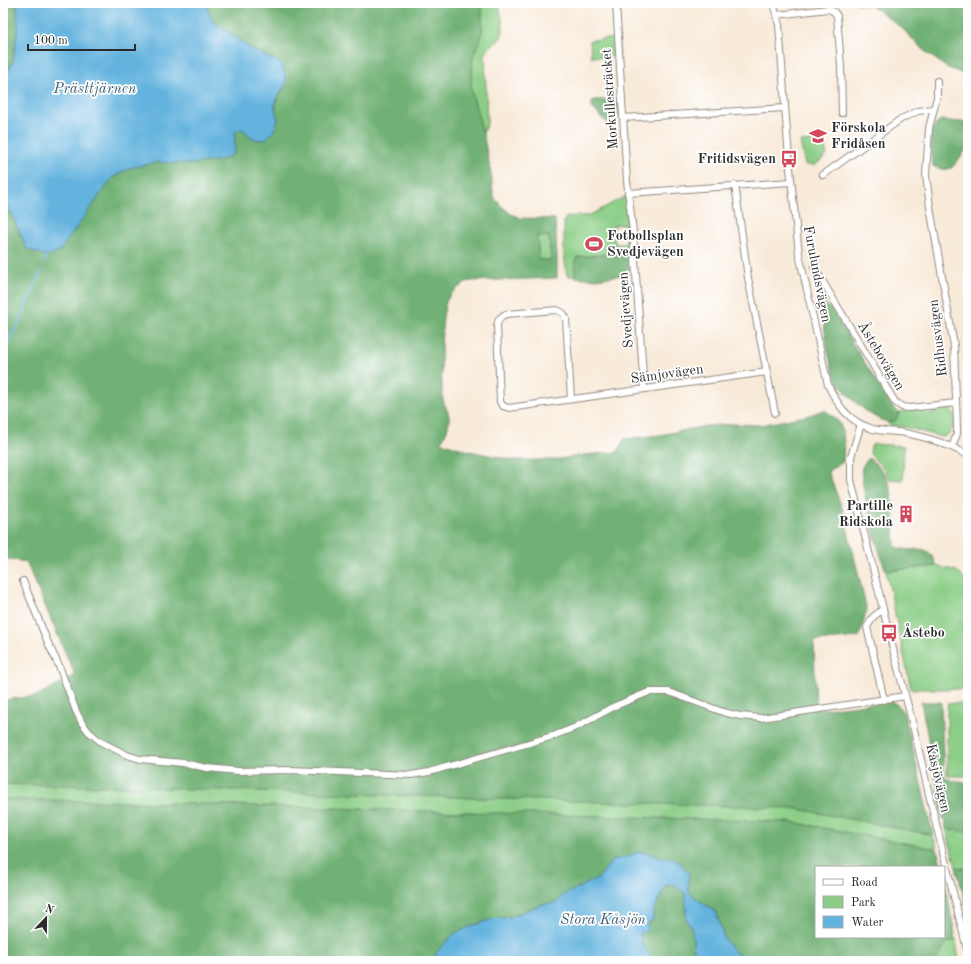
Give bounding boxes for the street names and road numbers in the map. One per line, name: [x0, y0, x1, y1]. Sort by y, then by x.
street label: Morkullesträcket: [599, 48, 621, 150]
street label: Furulundsvägen: [801, 224, 833, 324]
street label: Svedjevägen: [616, 271, 636, 348]
street label: Ridhusvägen: [926, 298, 950, 378]
street label: Åstebovägen: [855, 317, 911, 393]
street label: Sämjovägen: [630, 362, 705, 386]
street label: Kåsjövägen: [923, 742, 953, 814]

